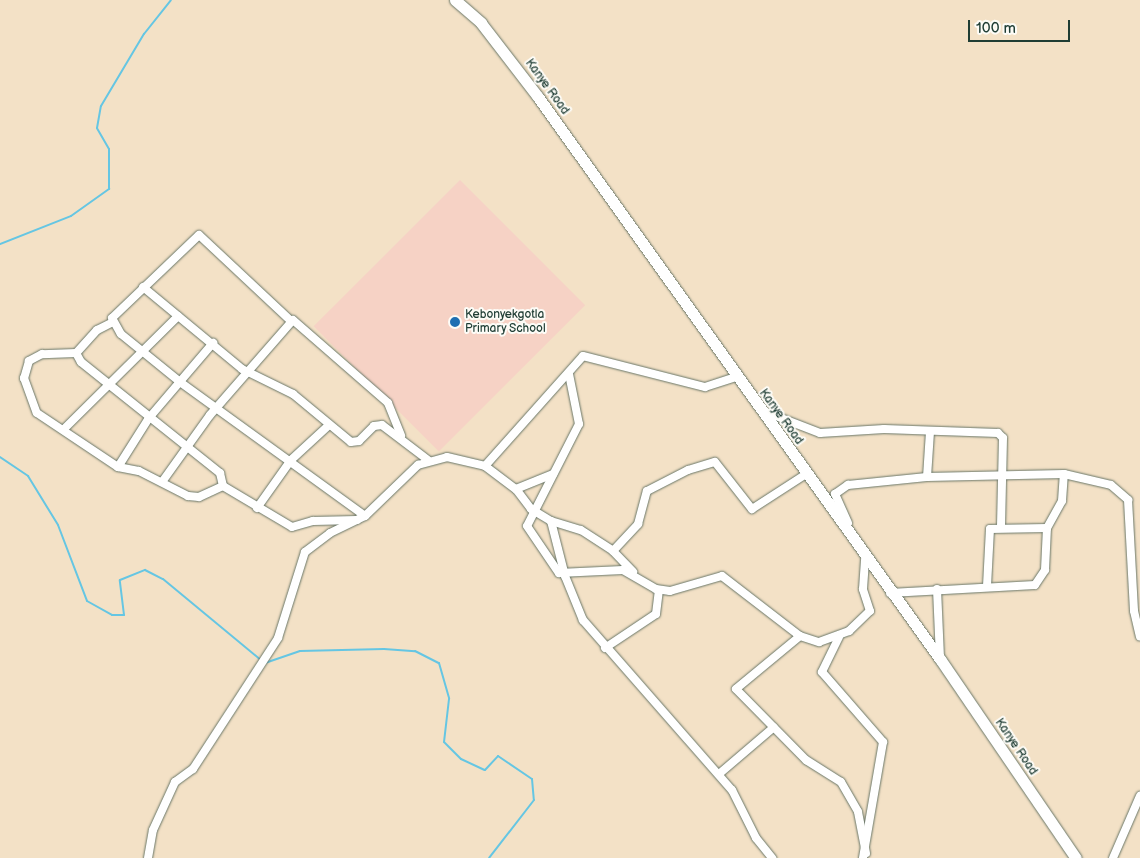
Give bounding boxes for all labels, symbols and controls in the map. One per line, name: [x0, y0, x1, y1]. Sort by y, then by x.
scale bar: [970, 10, 1072, 42]
text: 100 m: [976, 19, 1016, 38]
street label: Kanye Road: [522, 56, 572, 118]
place label: Kebonyekgotla Primary School: [465, 308, 547, 336]
marker: Kebonyekgotla Primary School: [449, 316, 461, 328]
street label: Kanye Road: [756, 386, 806, 448]
street label: Kanye Road: [992, 716, 1040, 778]

